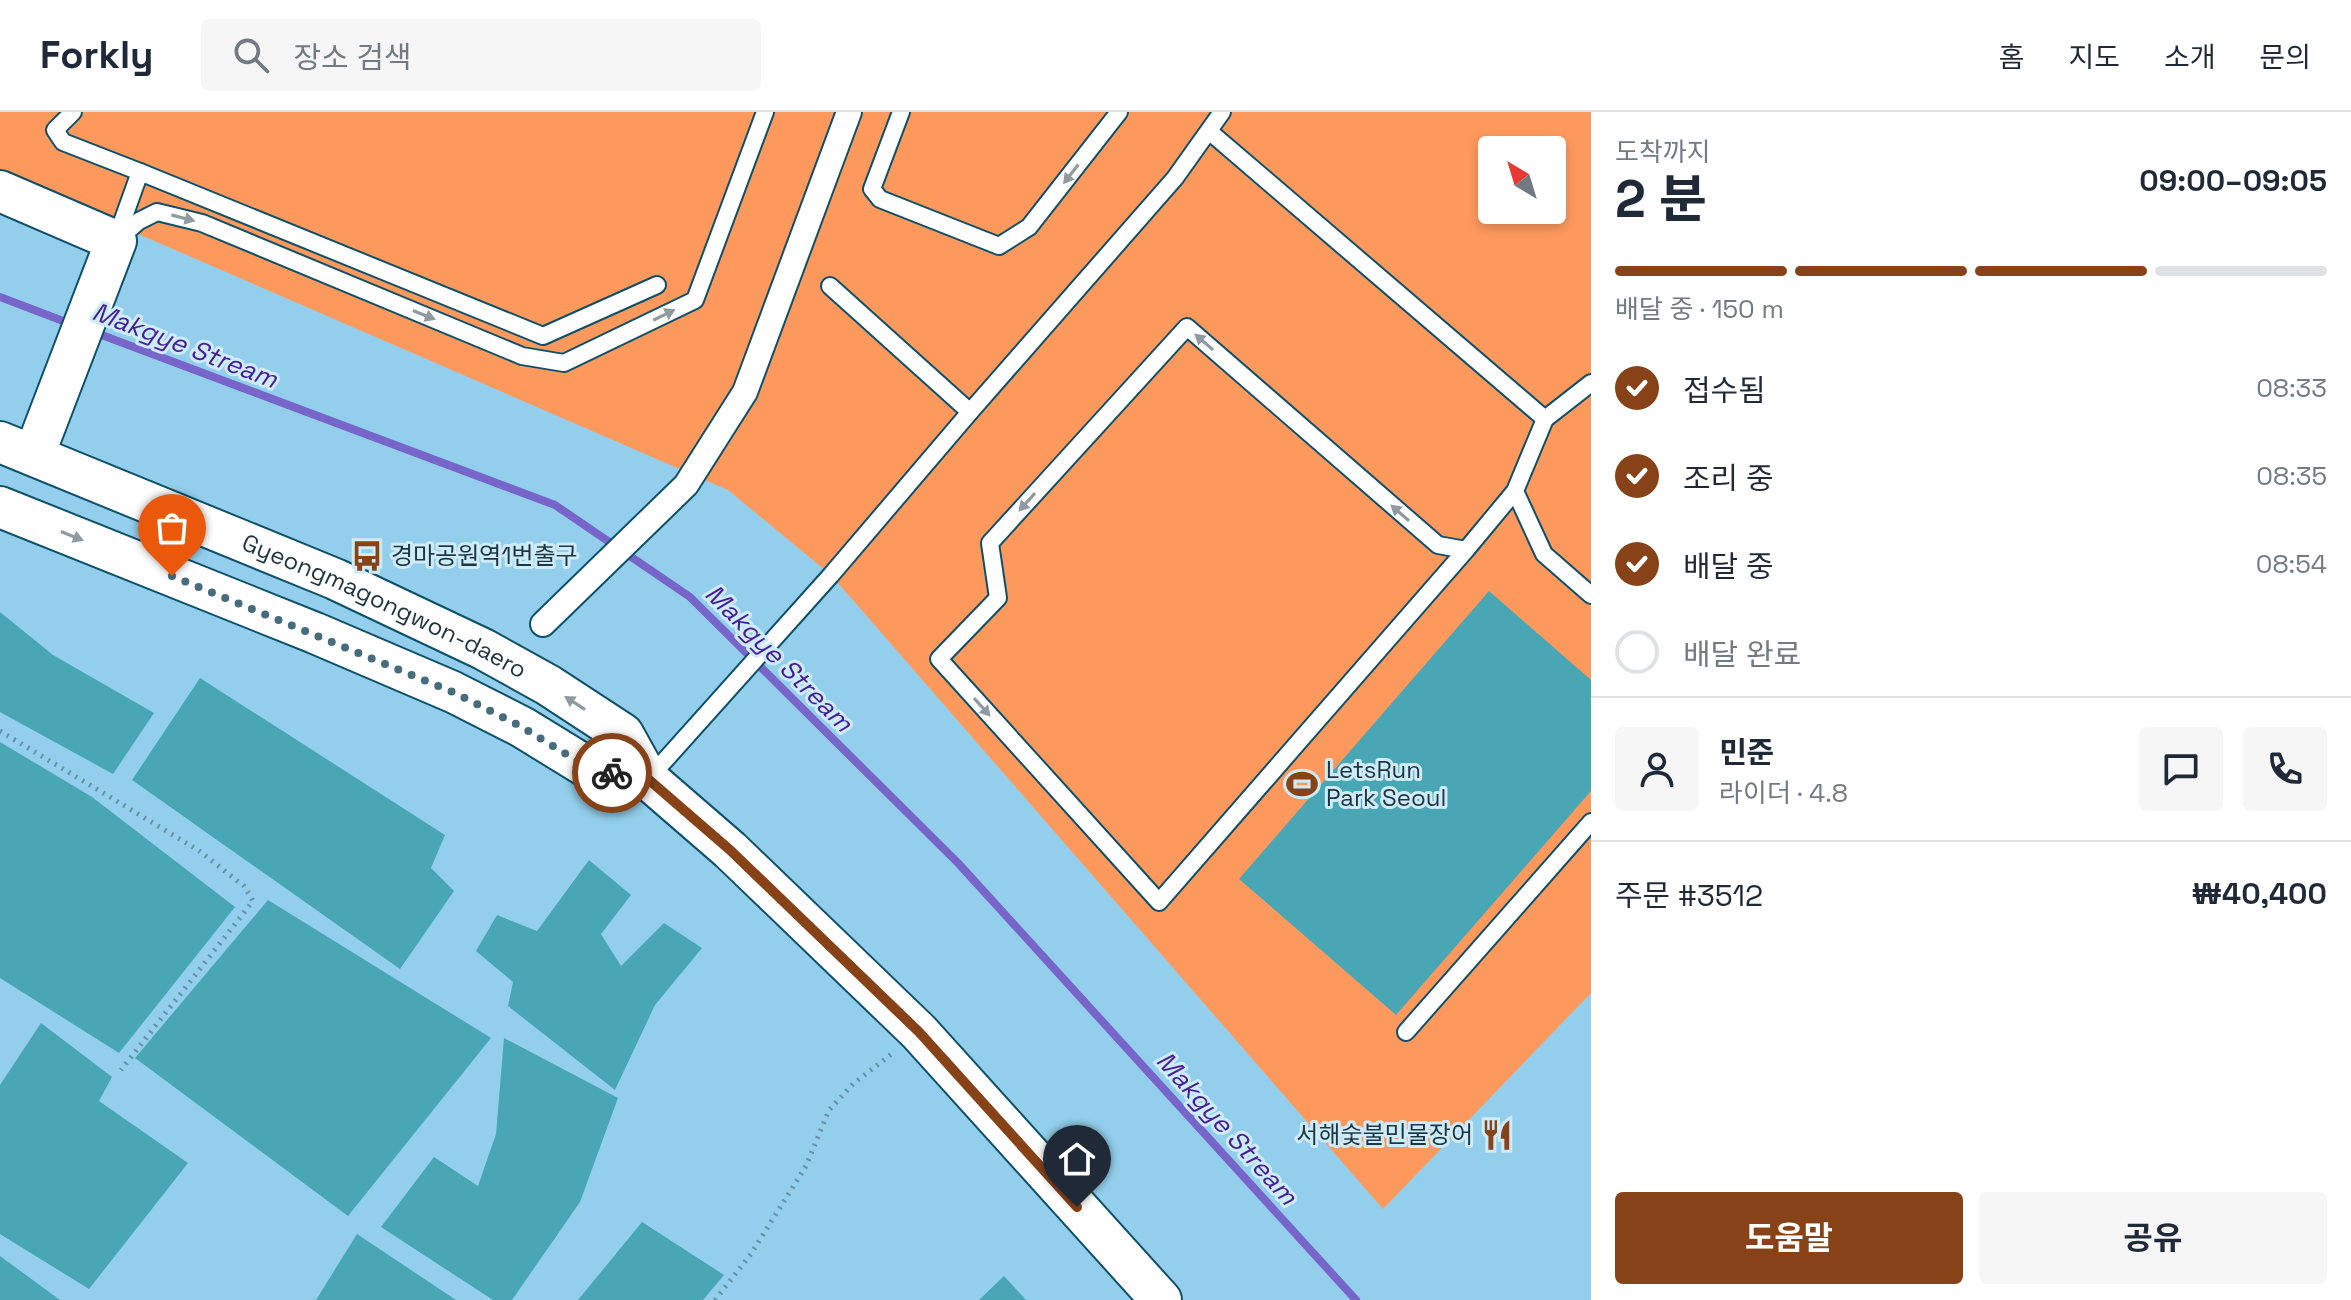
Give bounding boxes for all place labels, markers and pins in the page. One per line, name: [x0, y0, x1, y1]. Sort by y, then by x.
pin: [138, 494, 206, 576]
bus stop icon: 경마공원역1번출구: [350, 539, 384, 573]
place label: 경마공원역1번출구: [391, 540, 578, 571]
place label: LetsRun Park Seoul: [1326, 754, 1446, 813]
sports icon: LetsRun Park Seoul: [1285, 767, 1319, 801]
restaurant icon: 서해숯불민물장어: [1480, 1118, 1514, 1152]
place label: 서해숯불민물장어: [1296, 1119, 1473, 1150]
pin: [1043, 1125, 1111, 1207]

